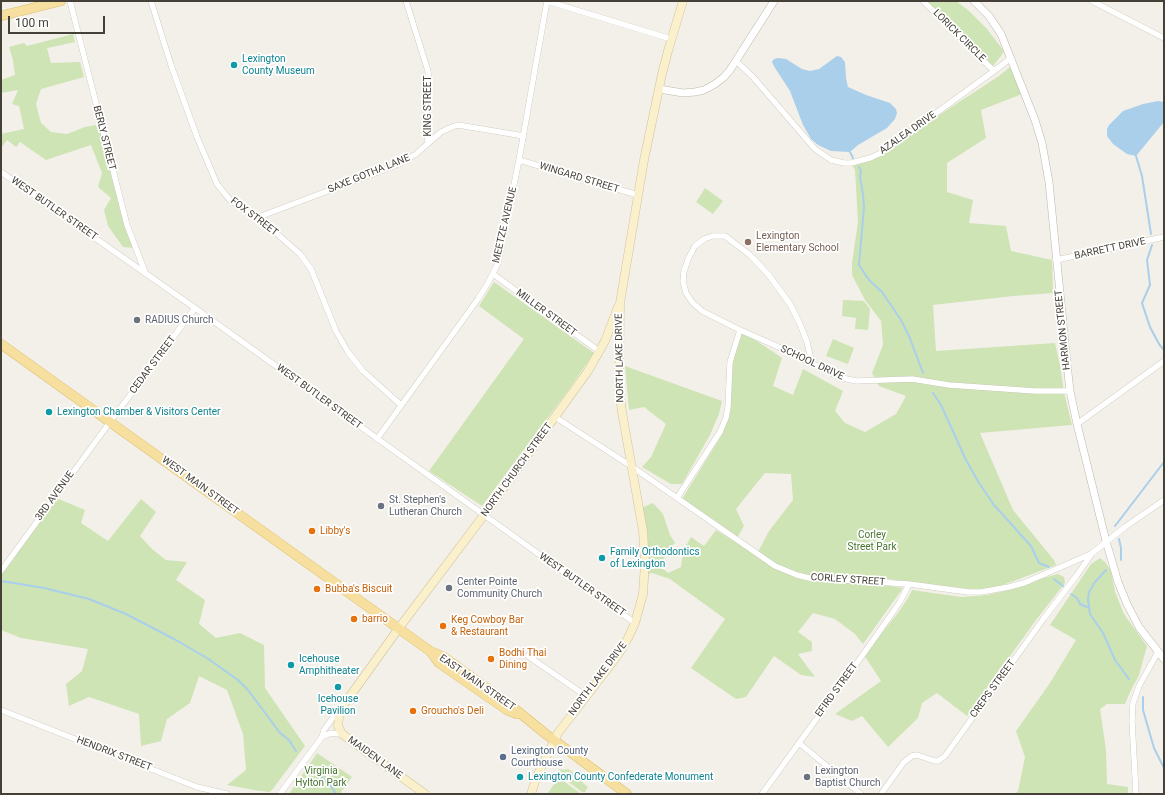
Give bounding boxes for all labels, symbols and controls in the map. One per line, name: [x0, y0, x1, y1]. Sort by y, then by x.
street label: LORICK CIRCLE: [930, 7, 988, 65]
scale bar: [10, 8, 107, 34]
text: 100 m: [15, 16, 49, 30]
place label: Lexington County Museum: [242, 53, 315, 76]
marker: Lexington County Museum: [229, 60, 239, 70]
street label: KING STREET: [422, 76, 434, 136]
street label: BERLY STREET: [90, 104, 118, 172]
street label: AZALEA DRIVE: [877, 109, 939, 157]
street label: SAXE GOTHA LANE: [326, 152, 412, 196]
street label: WINGARD STREET: [538, 160, 620, 196]
street label: WEST BUTLER STREET: [8, 175, 100, 243]
street label: MEETZE AVENUE: [490, 186, 520, 264]
street label: FOX STREET: [228, 195, 280, 239]
place label: Lexington Elementary School: [756, 230, 839, 254]
street label: BARRETT DRIVE: [1073, 236, 1147, 262]
marker: Lexington Elementary School: [743, 237, 753, 247]
street label: MILLER STREET: [513, 287, 579, 339]
street label: HARMON STREET: [1053, 289, 1073, 371]
street label: NORTH LAKE DRIVE: [613, 313, 627, 403]
place label: RADIUS Church: [145, 314, 213, 326]
marker: RADIUS Church: [132, 315, 142, 325]
street label: CEDAR STREET: [127, 334, 179, 396]
street label: SCHOOL DRIVE: [778, 343, 846, 383]
street label: WEST BUTLER STREET: [274, 362, 364, 432]
place label: Lexington Chamber & Visitors Center: [57, 406, 220, 418]
marker: Lexington Chamber & Visitors Center: [44, 407, 54, 417]
street label: NORTH CHURCH STREET: [479, 421, 555, 519]
street label: WEST MAIN STREET: [159, 454, 241, 518]
street label: 3RD AVENUE: [33, 469, 77, 523]
place label: St. Stephen's Lutheran Church: [389, 494, 462, 518]
marker: St. Stephen's Lutheran Church: [376, 501, 386, 511]
place label: Libby's: [320, 525, 350, 537]
marker: Libby's: [307, 526, 317, 536]
park label: Corley Street Park: [847, 529, 897, 552]
place label: Family Orthodontics of Lexington: [610, 546, 700, 570]
street label: WEST BUTLER STREET: [536, 551, 628, 619]
marker: Family Orthodontics of Lexington: [597, 553, 607, 563]
street label: CORLEY STREET: [810, 571, 886, 589]
place label: Center Pointe Community Church: [457, 576, 542, 600]
place label: Bubba's Biscuit: [325, 583, 392, 595]
marker: Center Pointe Community Church: [444, 583, 454, 593]
marker: Bubba's Biscuit: [312, 584, 322, 594]
place label: barrio: [362, 613, 388, 625]
marker: barrio: [349, 614, 359, 624]
place label: Keg Cowboy Bar & Restaurant: [451, 614, 524, 638]
marker: Keg Cowboy Bar & Restaurant: [438, 621, 448, 631]
street label: NORTH LAKE DRIVE: [566, 640, 630, 718]
place label: Bodhi Thai Dining: [499, 647, 546, 670]
street label: EAST MAIN STREET: [437, 652, 517, 714]
place label: Icehouse Amphitheater: [299, 653, 359, 676]
marker: Bodhi Thai Dining: [486, 654, 496, 664]
street label: CREPS STREET: [968, 658, 1018, 720]
marker: Icehouse Amphitheater: [286, 660, 296, 670]
street label: EFIRD STREET: [813, 660, 861, 720]
marker: Icehouse Pavilion: [333, 682, 343, 692]
place label: Icehouse Pavilion: [318, 693, 358, 716]
place label: Groucho's Deli: [421, 705, 484, 717]
marker: Groucho's Deli: [408, 706, 418, 716]
street label: HENDRIX STREET: [75, 734, 153, 774]
street label: MAIDEN LANE: [345, 734, 405, 782]
place label: Lexington County Courthouse: [511, 745, 588, 768]
marker: Lexington County Courthouse: [498, 752, 508, 762]
park label: Virginia Hylton Park: [295, 765, 347, 788]
place label: Lexington Baptist Church: [815, 765, 880, 788]
place label: Lexington County Confederate Monument: [528, 771, 713, 783]
marker: Lexington County Confederate Monument: [515, 772, 525, 782]
marker: Lexington Baptist Church: [802, 772, 812, 782]

